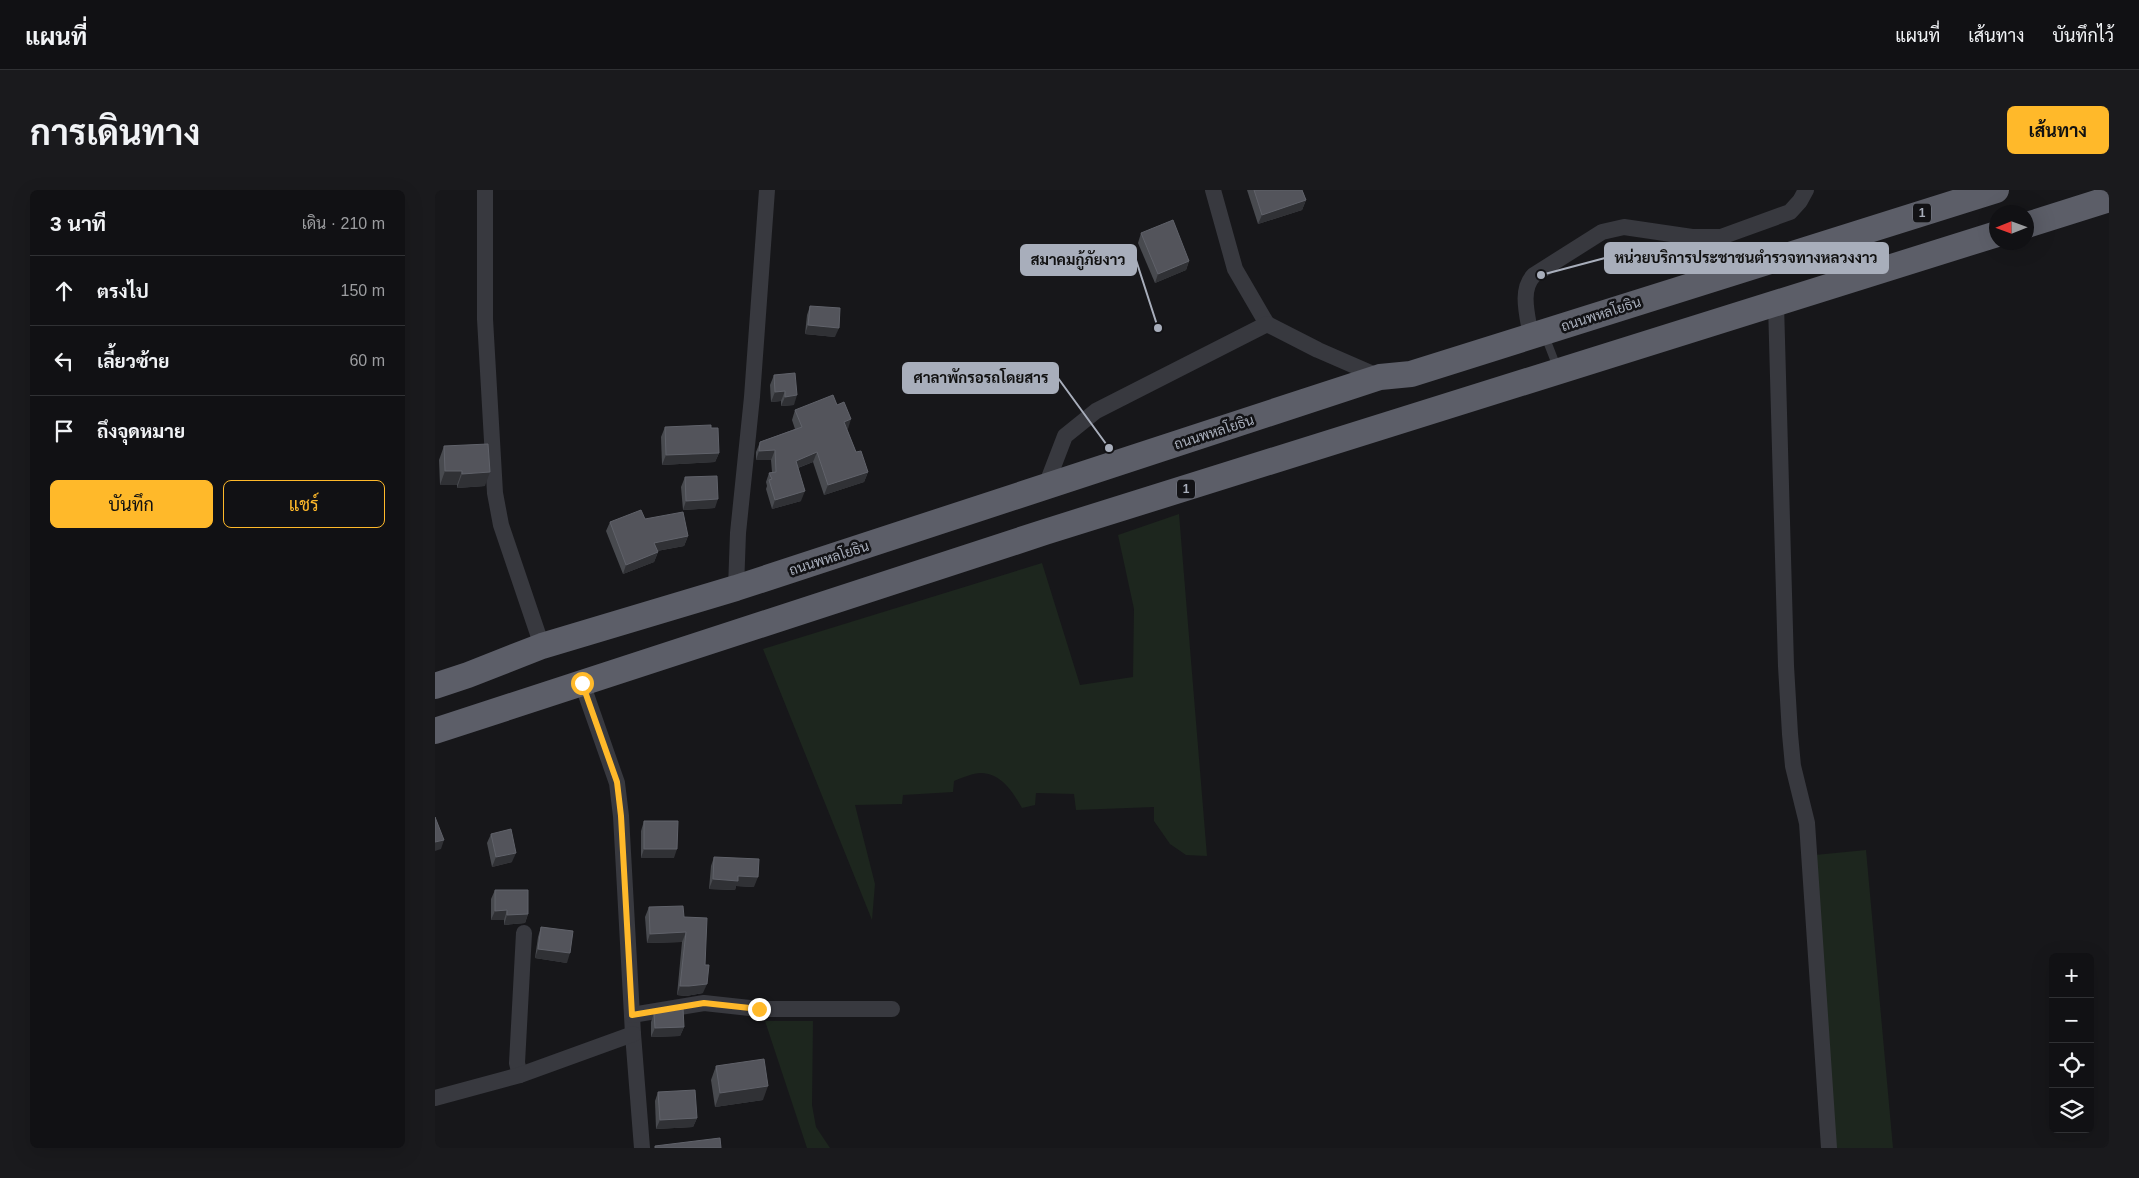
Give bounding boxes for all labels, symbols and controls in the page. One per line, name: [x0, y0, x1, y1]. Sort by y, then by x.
text: แผนที่: [25, 23, 87, 50]
text: แผนที่: [1895, 26, 1940, 46]
text: เส้นทาง: [1968, 26, 2024, 46]
text: บันทึกไว้: [2052, 26, 2114, 46]
button: เส้นทาง: [2007, 106, 2109, 154]
text: การเดินทาง: [30, 113, 200, 152]
road number: 1: [1913, 203, 1931, 222]
north arrow: [1989, 205, 2034, 250]
text: 3 นาที: [50, 212, 106, 235]
text: เดิน · 210 m: [302, 215, 385, 232]
callout: หน่วยบริการประชาชนตำรวจทางหลวงงาว: [1605, 243, 1888, 273]
callout: สมาคมกู้ภัยงาว: [1021, 245, 1136, 275]
text: หน่วยบริการประชาชนตำรวจทางหลวงงาว: [1614, 248, 1878, 266]
text: สมาคมกู้ภัยงาว: [1030, 250, 1126, 271]
icon: ahead: [50, 277, 78, 305]
text: ตรงไป: [97, 281, 149, 302]
text: 150 m: [341, 282, 385, 299]
street label: ถนนพหลโยธิน: [1559, 294, 1643, 334]
icon: left: [50, 347, 78, 375]
text: เลี้ยวซ้าย: [97, 351, 169, 372]
text: 60 m: [349, 352, 385, 369]
callout: ศาลาพักรอรถโดยสาร: [903, 363, 1058, 393]
text: ศาลาพักรอรถโดยสาร: [914, 367, 1049, 386]
street label: ถนนพหลโยธิน: [1172, 412, 1256, 452]
icon: arrive: [50, 417, 78, 445]
text: ถึงจุดหมาย: [97, 421, 185, 442]
button: บันทึก: [50, 480, 213, 528]
button: แชร์: [223, 480, 385, 528]
road number: 1: [1177, 480, 1195, 498]
street label: ถนนพหลโยธิน: [787, 538, 871, 578]
route start: [571, 672, 594, 695]
map controls: [2049, 953, 2094, 1133]
button: +: [2049, 953, 2094, 998]
route end: [748, 998, 771, 1021]
button: −: [2049, 998, 2094, 1043]
button: locate: [2049, 1043, 2094, 1088]
button: layers: [2049, 1088, 2094, 1133]

